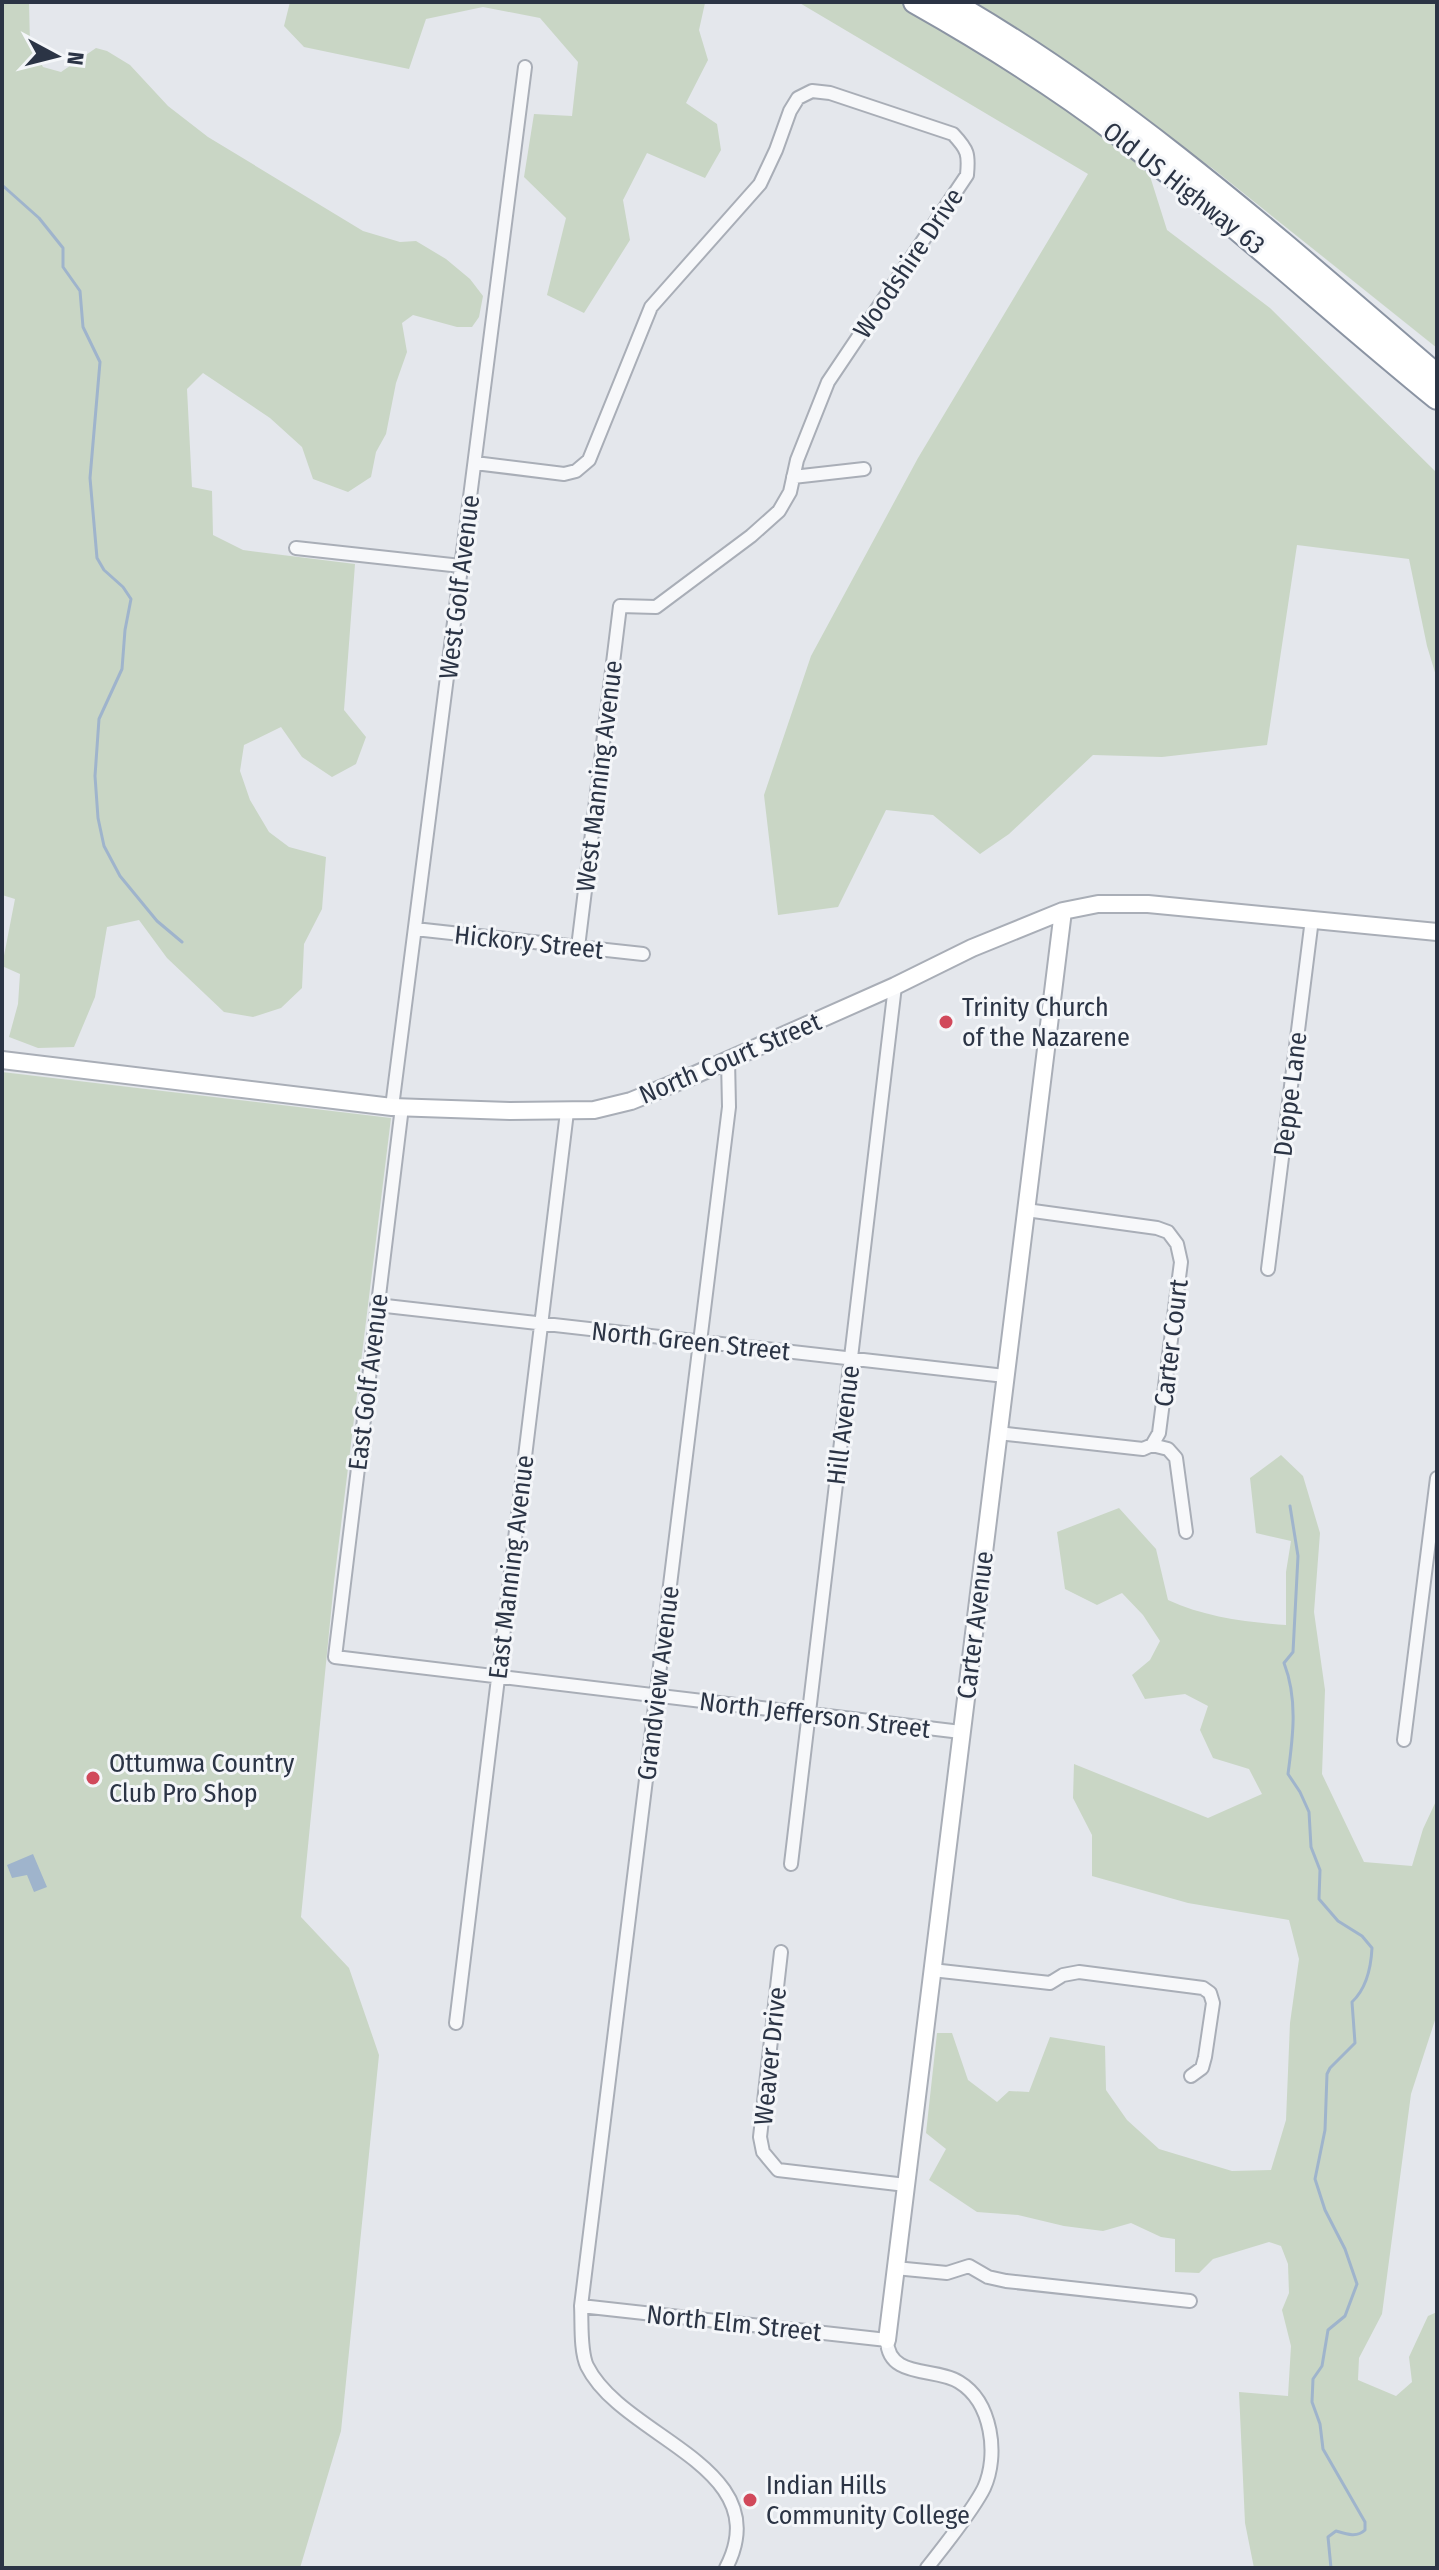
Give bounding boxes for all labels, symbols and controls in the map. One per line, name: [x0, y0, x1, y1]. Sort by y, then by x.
north arrow: [16, 16, 96, 96]
text: N: [61, 50, 90, 67]
street label: Old US Highway 63: [1097, 116, 1271, 261]
street label: Woodshire Drive: [847, 182, 970, 344]
street label: West Golf Avenue: [433, 493, 486, 681]
street label: West Manning Avenue: [570, 658, 629, 894]
street label: Hickory Street: [453, 919, 606, 966]
place label: Trinity Church of the Nazarene: [962, 992, 1130, 1053]
street label: North Court Street: [635, 1006, 826, 1111]
marker: Trinity Church of the Nazarene: [937, 1013, 955, 1031]
street label: Deppe Lane: [1267, 1030, 1314, 1158]
street label: Carter Court: [1148, 1277, 1195, 1409]
street label: East Golf Avenue: [342, 1292, 395, 1472]
street label: North Green Street: [590, 1316, 792, 1367]
street label: Hill Avenue: [821, 1363, 866, 1487]
street label: East Manning Avenue: [482, 1453, 541, 1681]
street label: Carter Avenue: [951, 1549, 1000, 1701]
street label: Grandview Avenue: [631, 1584, 686, 1782]
street label: North Jefferson Street: [698, 1686, 933, 1745]
place label: Ottumwa Country Club Pro Shop: [109, 1748, 295, 1809]
marker: Ottumwa Country Club Pro Shop: [84, 1769, 102, 1787]
street label: Weaver Drive: [748, 1985, 793, 2127]
street label: North Elm Street: [645, 2299, 823, 2348]
place label: Indian Hills Community College: [766, 2470, 970, 2531]
marker: Indian Hills Community College: [741, 2491, 759, 2509]

